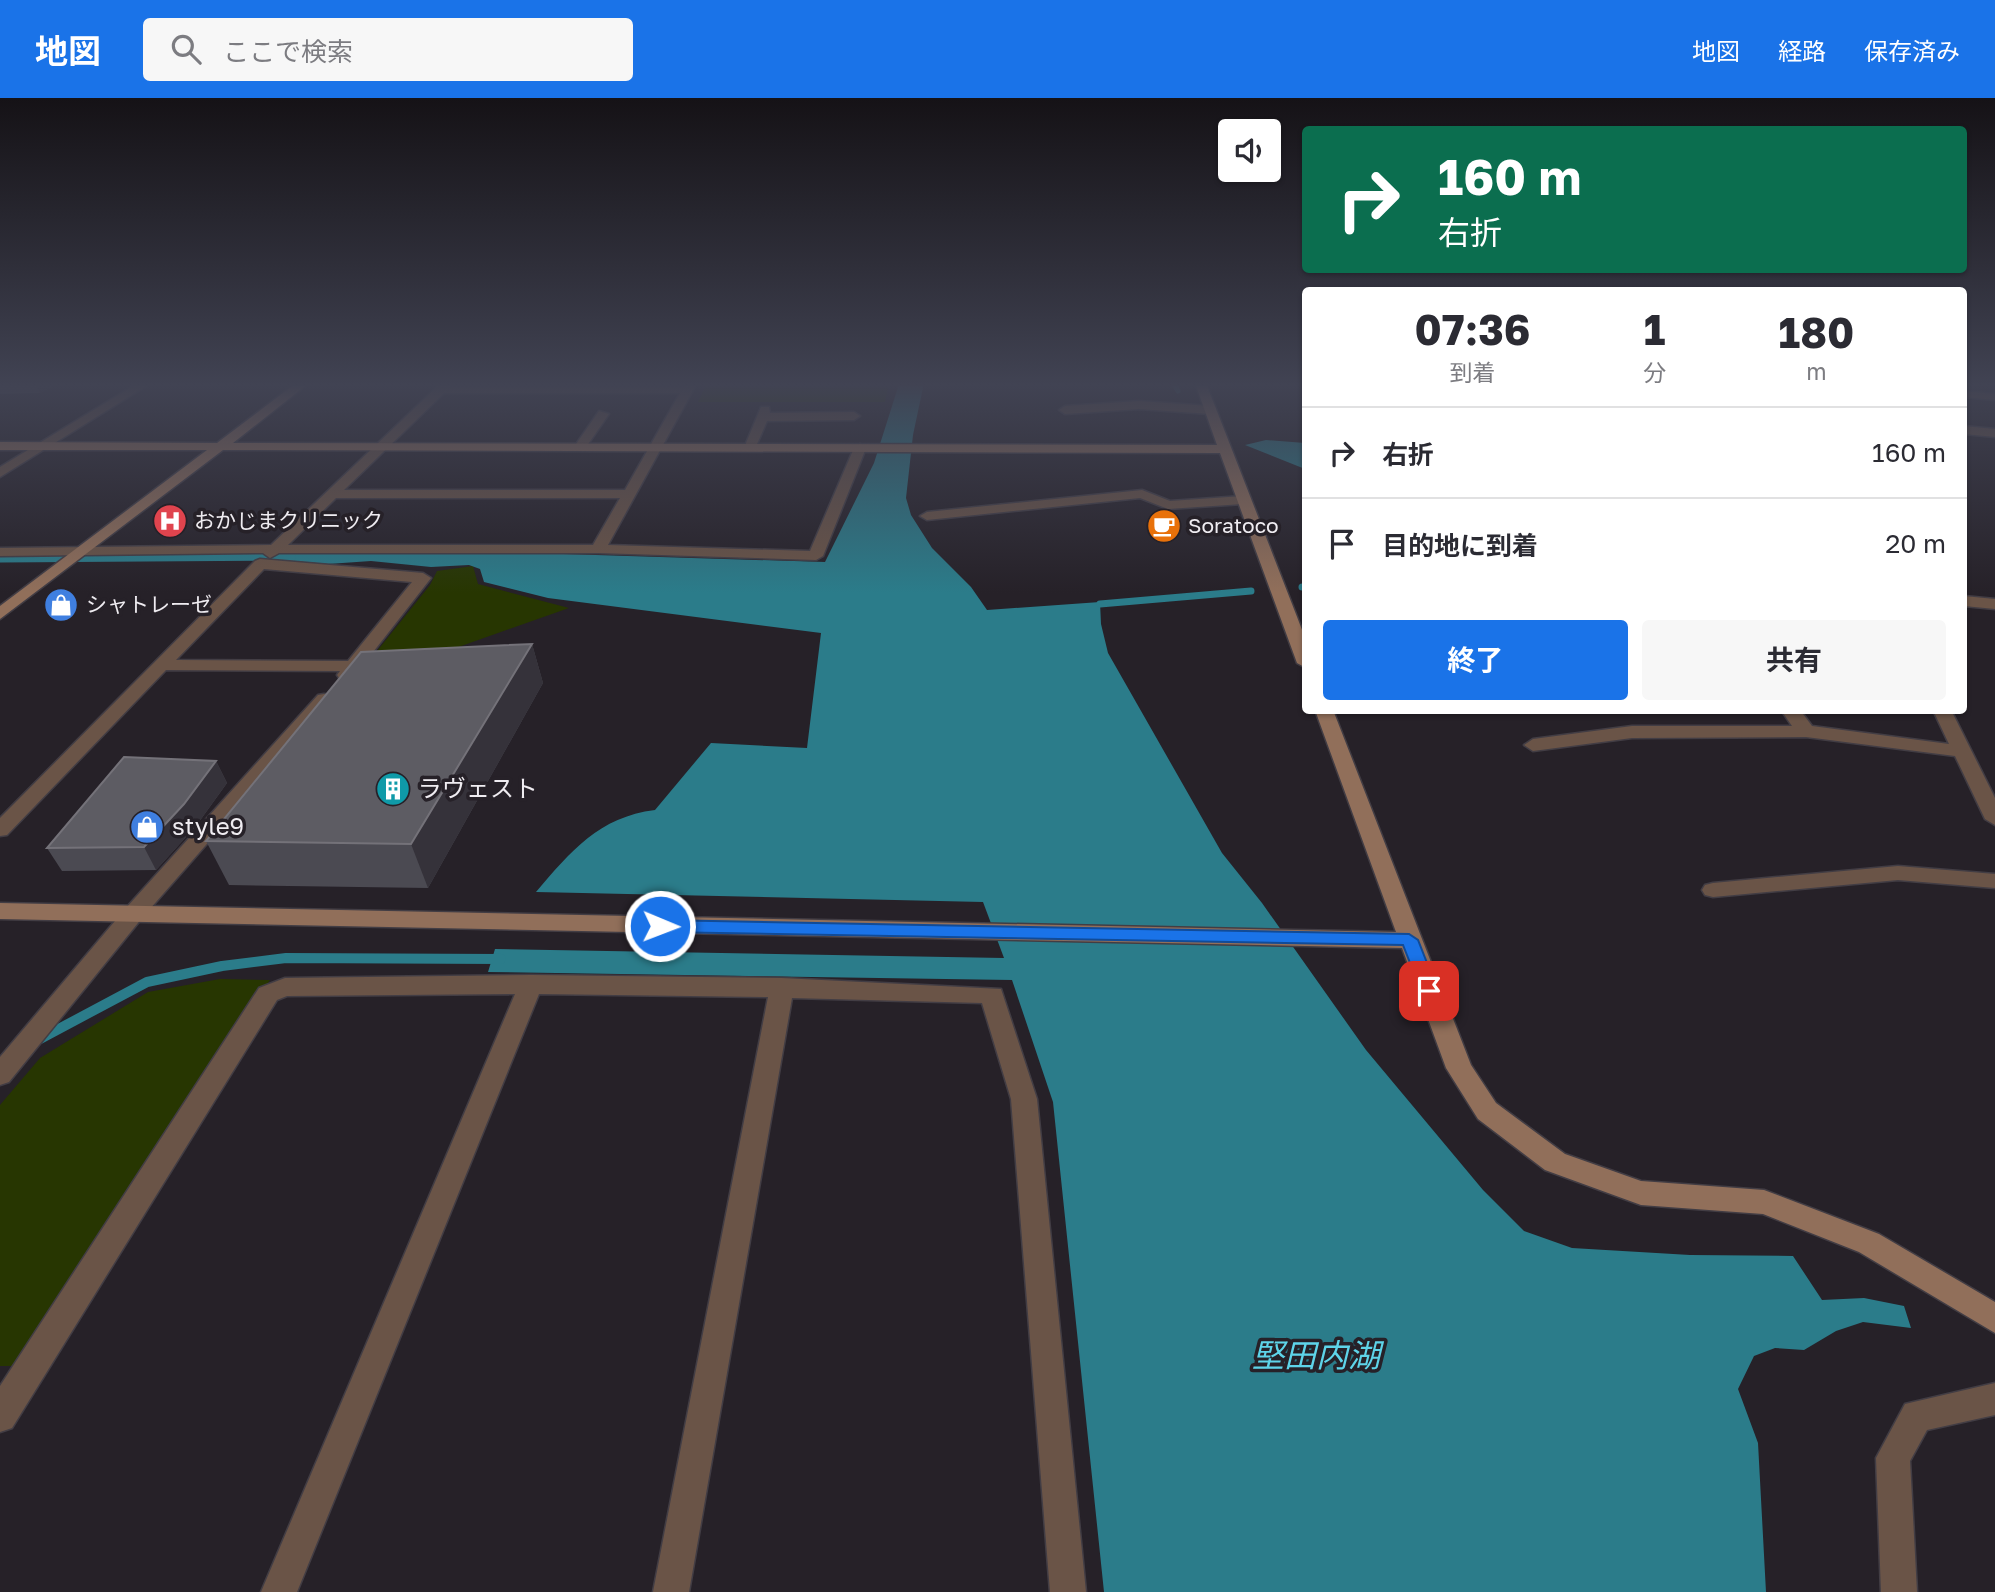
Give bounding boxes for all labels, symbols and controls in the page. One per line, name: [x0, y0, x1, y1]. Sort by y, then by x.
search box: [143, 18, 633, 81]
icon: search: [167, 30, 205, 68]
text: 地図: [35, 31, 101, 70]
text: ここで検索: [223, 36, 353, 67]
text: 地図: [1692, 36, 1740, 65]
text: 経路: [1778, 36, 1826, 65]
text: 保存済み: [1864, 36, 1960, 65]
map controls: [1218, 119, 1281, 182]
button: sound: [1218, 119, 1281, 182]
text: 160 m: [1438, 147, 1581, 206]
icon: right: [1323, 154, 1414, 245]
text: 右折: [1438, 213, 1502, 251]
text: 07:36: [1415, 304, 1530, 354]
text: 1: [1644, 304, 1665, 354]
text: 180: [1779, 307, 1854, 357]
text: m: [1806, 357, 1827, 385]
text: 到着: [1450, 358, 1496, 386]
text: 分: [1643, 358, 1666, 386]
icon: right: [1323, 434, 1361, 472]
text: 160 m: [1872, 437, 1946, 468]
text: 右折: [1382, 439, 1434, 470]
hospital icon: おかじまクリニック: [151, 502, 189, 540]
place label: おかじまクリニック: [194, 507, 383, 533]
cafe icon: Soratoco: [1145, 507, 1183, 545]
place label: Soratoco: [1188, 512, 1279, 538]
icon: arrive: [1323, 525, 1361, 563]
text: 20 m: [1885, 528, 1946, 559]
text: 目的地に到着: [1382, 530, 1538, 561]
shop icon: シャトレーゼ: [42, 586, 80, 624]
place label: シャトレーゼ: [86, 591, 212, 617]
button: 終了: [1323, 620, 1628, 700]
button: 共有: [1642, 620, 1946, 700]
building icon: ラヴェスト: [374, 770, 412, 808]
place label: ラヴェスト: [418, 773, 538, 802]
shop icon: style9: [128, 808, 166, 846]
place label: style9: [172, 811, 244, 840]
position arrow: [623, 889, 697, 963]
pin: [1399, 961, 1459, 1021]
icon: arrive: [1410, 972, 1448, 1010]
water label: 堅田内湖: [1252, 1336, 1385, 1374]

